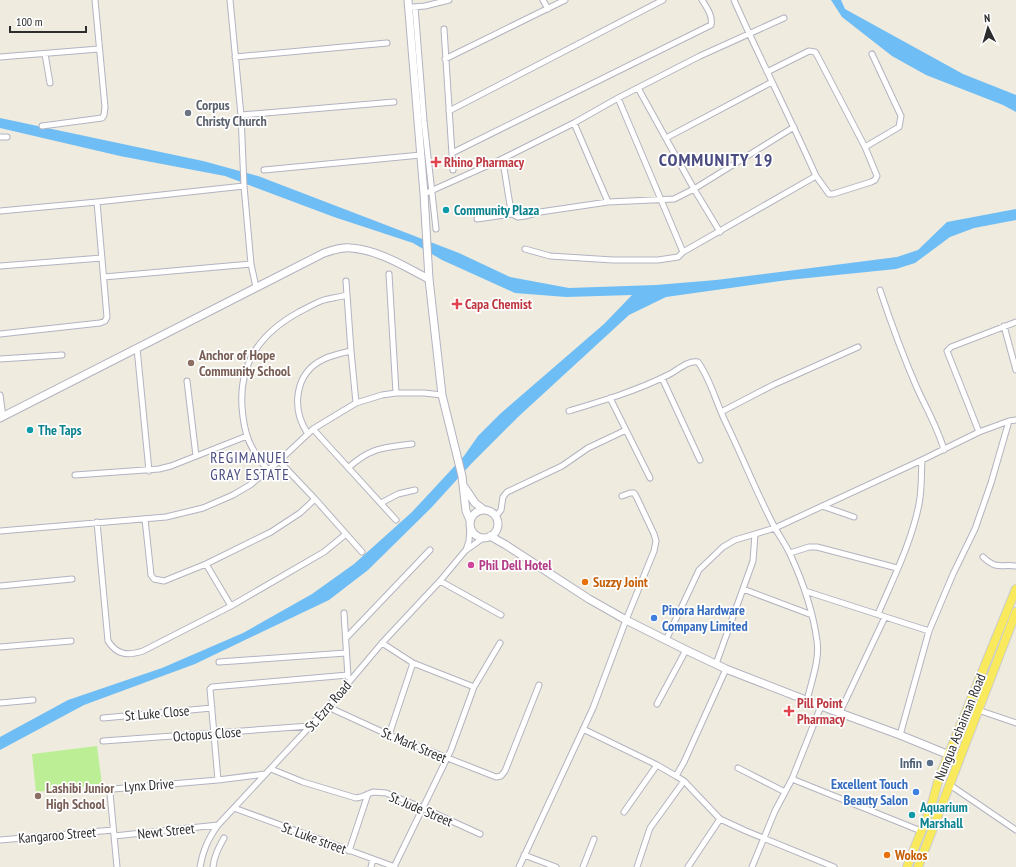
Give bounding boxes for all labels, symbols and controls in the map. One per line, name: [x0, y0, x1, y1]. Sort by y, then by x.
scale bar: [10, 8, 86, 34]
north arrow: [968, 8, 1008, 48]
text: N: [984, 11, 991, 25]
text: 100 m: [16, 14, 43, 29]
place label: Corpus Christy Church: [196, 96, 267, 130]
marker: Corpus Christy Church: [183, 108, 193, 118]
district label: COMMUNITY 19: [659, 148, 773, 171]
place label: Rhino Pharmacy: [444, 153, 524, 171]
marker: Rhino Pharmacy: [431, 157, 441, 167]
place label: Community Plaza: [454, 201, 539, 219]
marker: Community Plaza: [441, 205, 451, 215]
place label: Capa Chemist: [465, 295, 532, 313]
marker: Capa Chemist: [452, 299, 462, 309]
place label: Anchor of Hope Community School: [198, 346, 291, 380]
marker: Anchor of Hope Community School: [186, 358, 196, 368]
place label: The Taps: [38, 421, 82, 439]
marker: The Taps: [25, 425, 35, 435]
district label: REGIMANUEL GRAY ESTATE: [210, 448, 290, 484]
place label: Phil Dell Hotel: [479, 556, 552, 574]
marker: Phil Dell Hotel: [466, 560, 476, 570]
place label: Suzzy Joint: [593, 573, 648, 591]
marker: Suzzy Joint: [580, 577, 590, 587]
place label: Pinora Hardware Company Limited: [662, 601, 748, 635]
marker: Pinora Hardware Company Limited: [649, 613, 659, 623]
street label: Nungua Ashaiman Road: [930, 671, 990, 783]
street label: St. Ezra Road: [301, 677, 355, 735]
place label: Pill Point Pharmacy: [797, 694, 846, 728]
street label: St Luke Close: [124, 701, 190, 725]
marker: Pill Point Pharmacy: [784, 706, 794, 716]
street label: Octopus Close: [172, 723, 242, 745]
street label: St. Mark Street: [378, 723, 450, 767]
place label: Infin: [900, 754, 922, 772]
marker: Infin: [925, 758, 935, 768]
street label: Lynx Drive: [123, 774, 175, 796]
place label: Excellent Touch Beauty Salon: [831, 775, 908, 809]
place label: Lashibi Junior High School: [46, 779, 115, 813]
marker: Excellent Touch Beauty Salon: [911, 787, 921, 797]
street label: St. Jude Street: [386, 788, 456, 831]
marker: Lashibi Junior High School: [33, 791, 43, 801]
place label: Aquarium Marshall: [919, 798, 968, 832]
marker: Aquarium Marshall: [907, 810, 917, 820]
street label: St. Luke street: [279, 818, 349, 858]
street label: Newt Street: [137, 819, 196, 843]
street label: Kangaroo Street: [17, 823, 97, 847]
place label: Wokos: [894, 846, 927, 864]
marker: Wokos: [882, 850, 892, 860]

